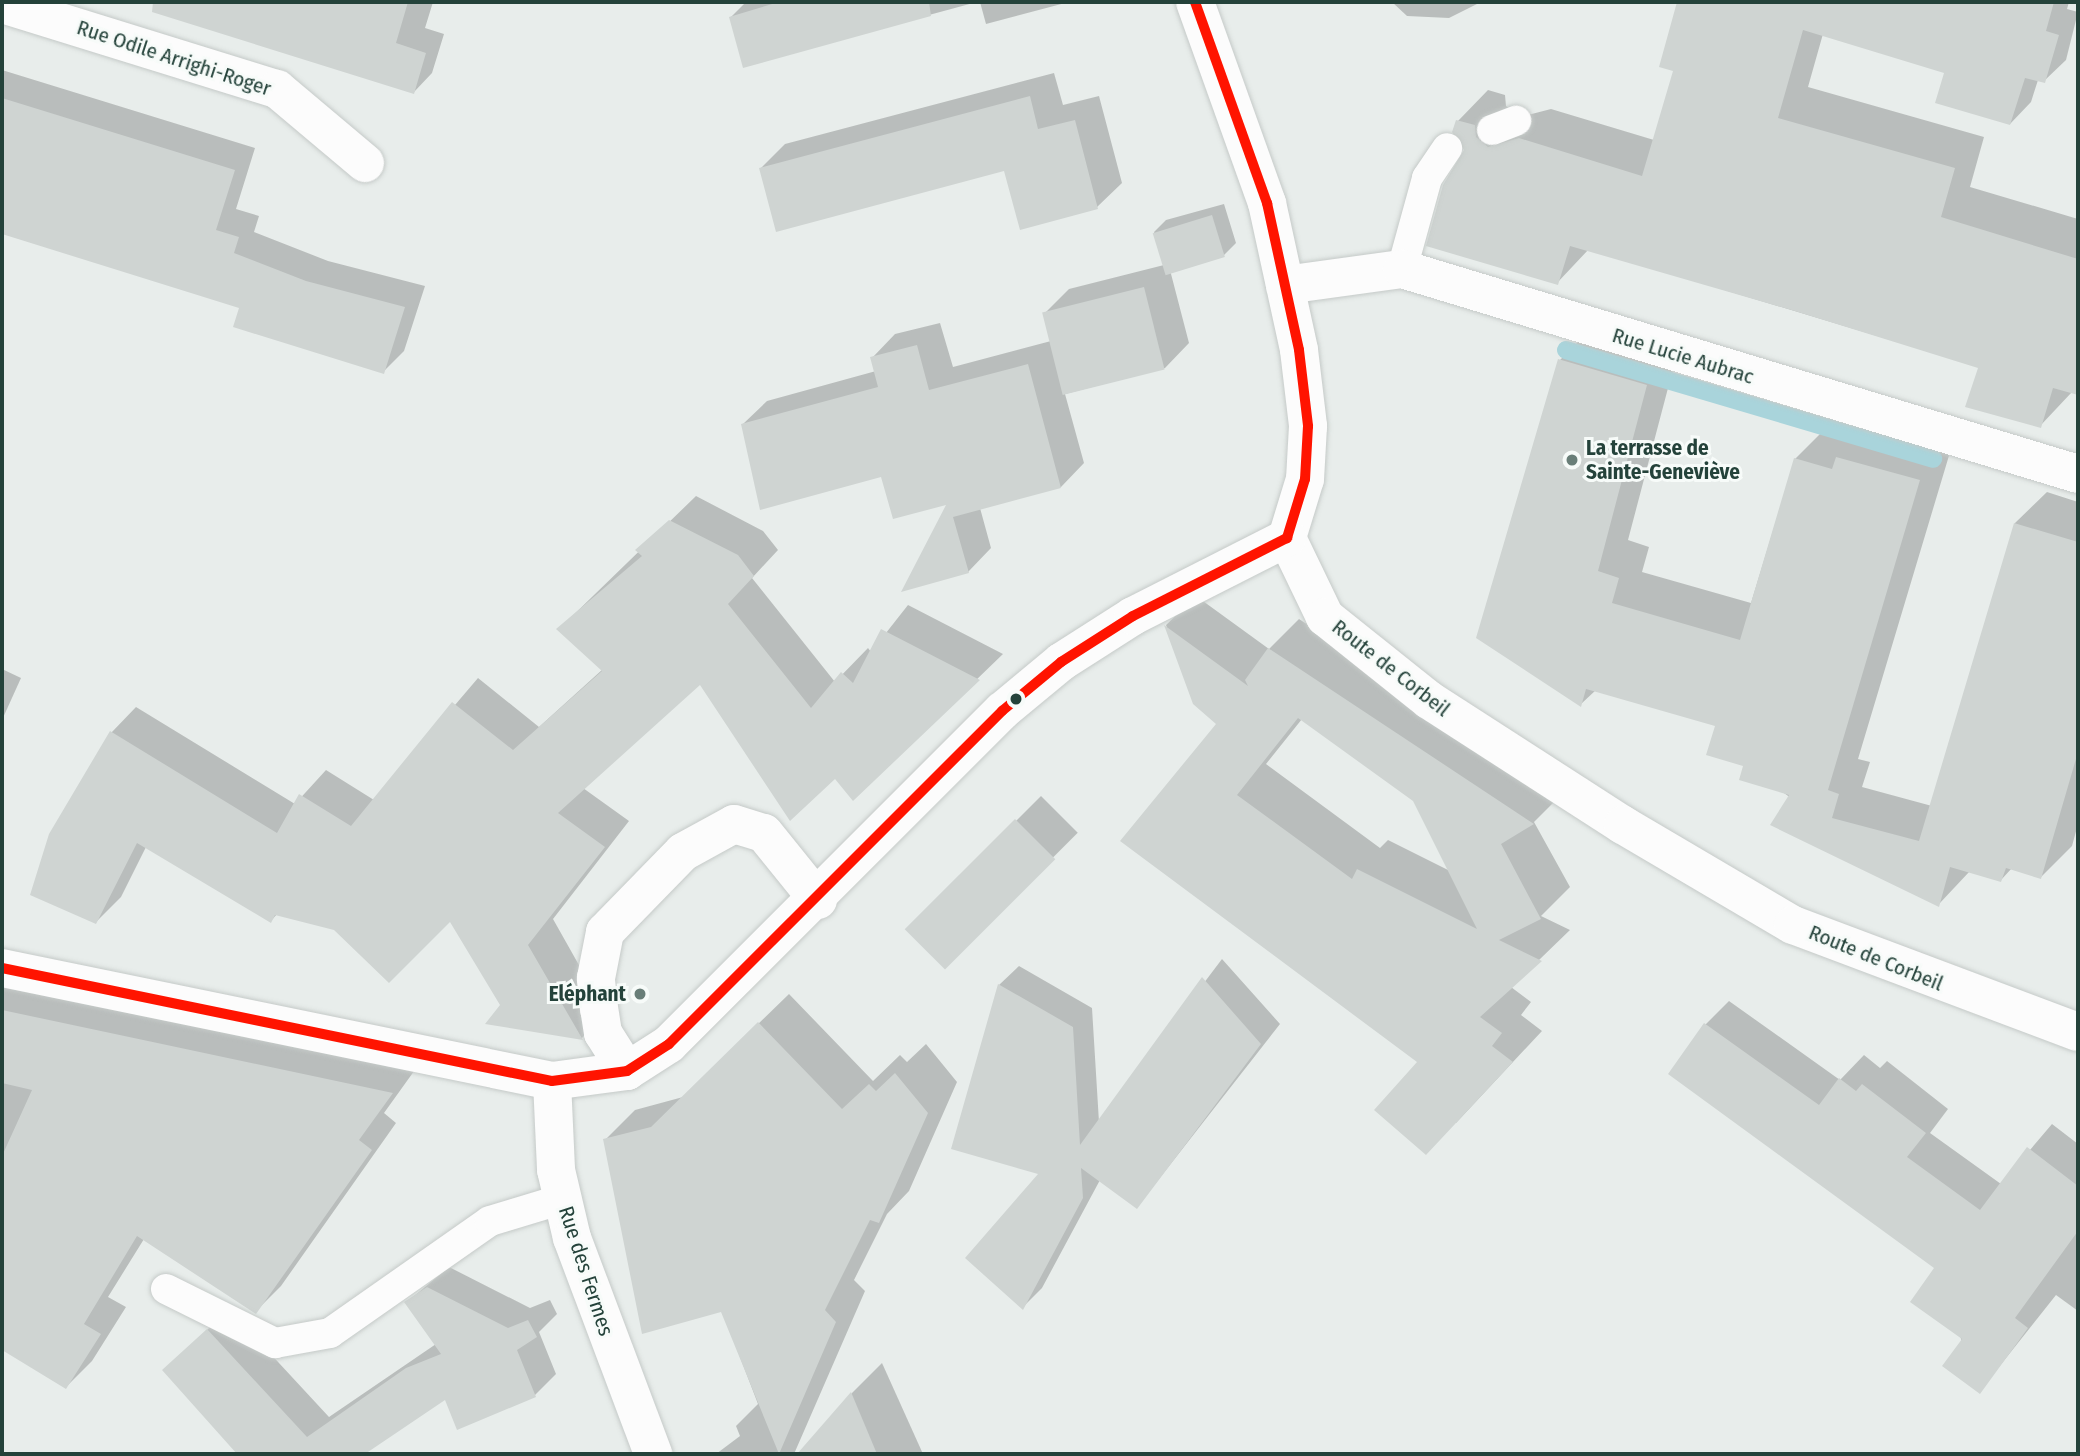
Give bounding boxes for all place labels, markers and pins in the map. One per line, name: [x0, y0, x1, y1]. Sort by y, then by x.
place label: La terrasse de Sainte-Geneviève: [1586, 435, 1740, 485]
marker: La terrasse de Sainte-Geneviève: [1564, 452, 1580, 468]
unlabelled marker: [1009, 692, 1023, 706]
place label: Eléphant: [549, 981, 626, 1007]
marker: Eléphant: [632, 986, 648, 1002]

